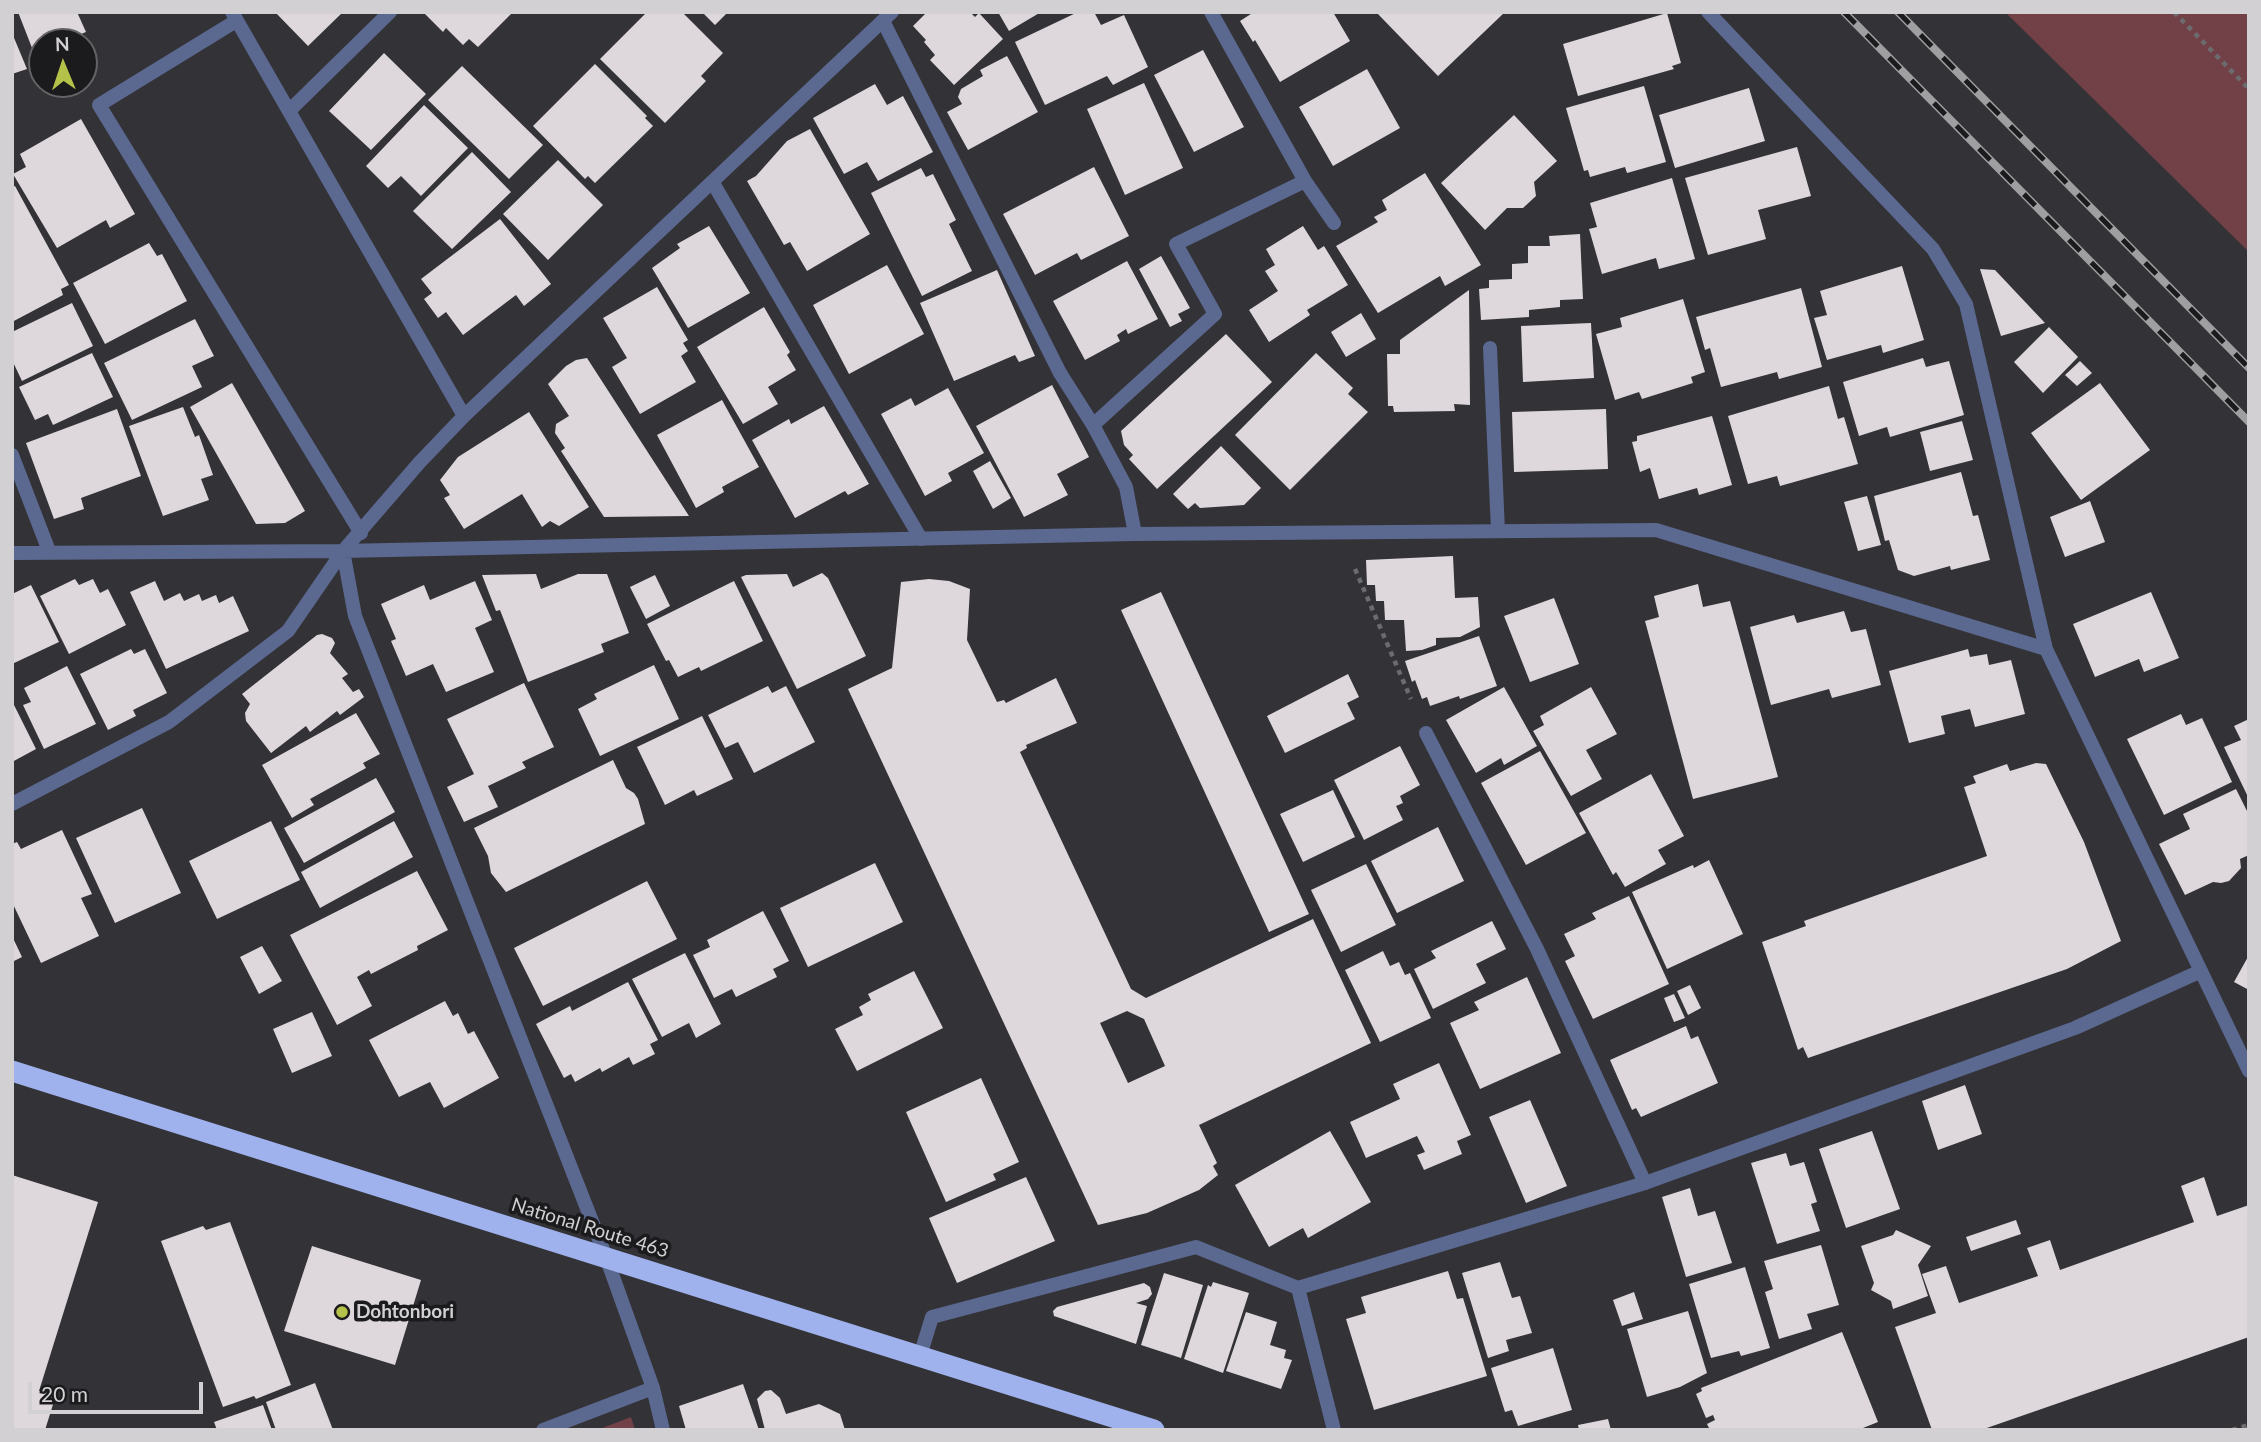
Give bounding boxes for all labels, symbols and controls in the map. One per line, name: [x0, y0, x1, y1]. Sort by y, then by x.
north arrow: [28, 28, 98, 98]
text: N: [55, 32, 70, 55]
street label: National Route 463: [509, 1193, 671, 1263]
place label: Dohtonbori: [356, 1301, 454, 1323]
marker: Dohtonbori: [334, 1304, 350, 1320]
scale bar: [32, 1368, 206, 1412]
text: 20 m: [41, 1381, 88, 1406]

